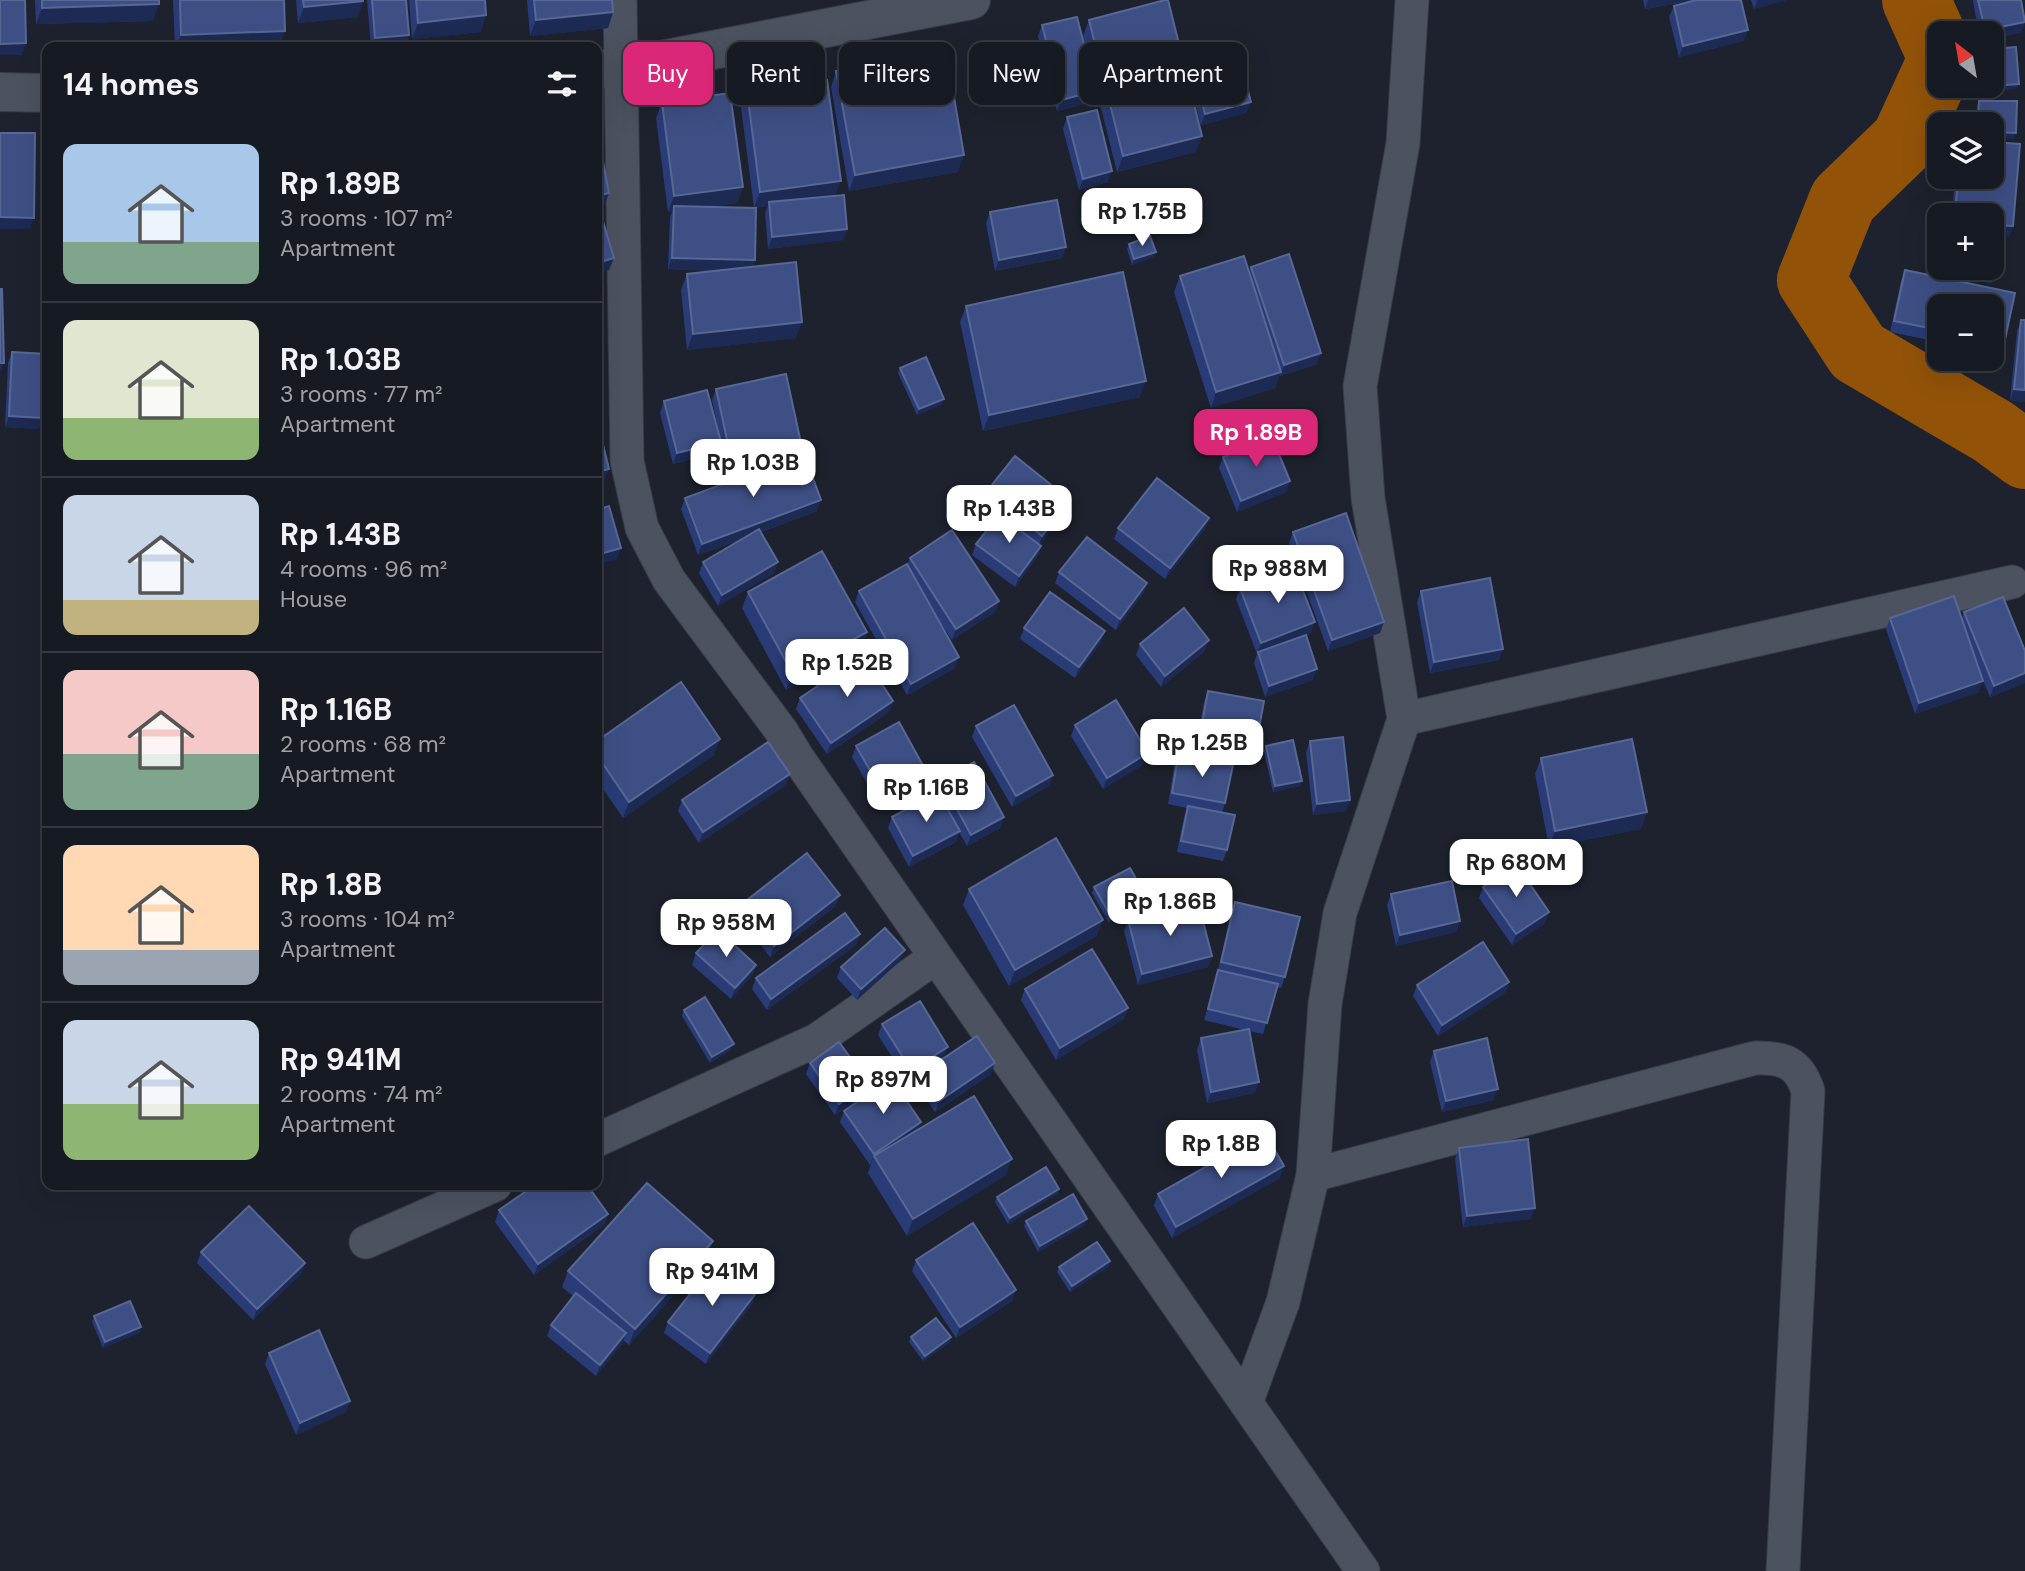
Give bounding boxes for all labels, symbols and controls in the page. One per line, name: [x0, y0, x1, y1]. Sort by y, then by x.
north arrow: [1927, 21, 2004, 98]
map controls: [1927, 21, 2004, 371]
chip: Buy: [623, 42, 713, 105]
chip: Rent: [727, 42, 825, 105]
chip: Filters: [839, 42, 955, 105]
chip: New: [969, 42, 1065, 105]
chip: Apartment: [1079, 42, 1247, 105]
text: 14 homes: [63, 65, 200, 104]
icon: filters: [543, 65, 581, 103]
button: layers: [1927, 112, 2004, 189]
text: Rp 1.89B: [280, 164, 401, 203]
icon: home: [119, 172, 203, 256]
pin: Rp 1.75B: [1070, 188, 1214, 248]
text: Rp 1.75B: [1097, 196, 1187, 226]
text: 3 rooms · 107 m²: [280, 203, 453, 233]
button: +: [1927, 203, 2004, 280]
text: Apartment: [280, 233, 395, 263]
button: −: [1927, 294, 2004, 371]
text: Rp 1.03B: [280, 340, 401, 379]
icon: home: [119, 348, 203, 432]
text: 3 rooms · 77 m²: [280, 379, 443, 409]
text: Apartment: [280, 409, 395, 439]
pin: Rp 1.89B: [1184, 410, 1328, 469]
text: Rp 1.89B: [1210, 417, 1302, 447]
pin: Rp 1.03B: [681, 440, 825, 499]
text: Rp 1.03B: [707, 447, 799, 477]
pin: Rp 1.43B: [937, 486, 1081, 545]
text: Rp 1.43B: [963, 493, 1055, 523]
text: Rp 1.43B: [280, 515, 401, 554]
icon: home: [119, 523, 203, 607]
pin: Rp 988M: [1213, 546, 1343, 605]
text: Rp 988M: [1229, 553, 1327, 583]
text: 4 rooms · 96 m²: [280, 554, 447, 584]
text: House: [280, 584, 347, 614]
pin: Rp 1.52B: [775, 640, 919, 699]
text: Rp 1.52B: [801, 647, 893, 677]
text: Rp 1.16B: [280, 690, 392, 729]
icon: home: [119, 698, 203, 782]
pin: Rp 1.25B: [1130, 720, 1274, 779]
text: Rp 1.25B: [1156, 727, 1248, 757]
text: 2 rooms · 68 m²: [280, 729, 446, 759]
text: Apartment: [280, 759, 395, 789]
pin: Rp 1.16B: [854, 764, 998, 824]
text: Rp 1.16B: [883, 772, 969, 802]
pin: Rp 680M: [1451, 839, 1581, 899]
text: Rp 680M: [1466, 847, 1566, 877]
text: Rp 1.8B: [280, 865, 382, 904]
icon: home: [119, 873, 203, 957]
pin: Rp 1.86B: [1098, 878, 1242, 938]
text: Rp 1.86B: [1124, 886, 1216, 916]
pin: Rp 958M: [661, 900, 791, 959]
text: 3 rooms · 104 m²: [280, 904, 455, 934]
text: Rp 958M: [677, 907, 775, 937]
text: Apartment: [280, 934, 395, 964]
text: Rp 941M: [280, 1040, 402, 1079]
icon: home: [119, 1048, 203, 1132]
pin: Rp 897M: [818, 1056, 948, 1116]
text: Rp 897M: [835, 1064, 931, 1094]
text: 2 rooms · 74 m²: [280, 1079, 443, 1109]
text: Apartment: [280, 1109, 395, 1139]
pin: Rp 1.8B: [1156, 1120, 1286, 1180]
text: Rp 1.8B: [1182, 1128, 1260, 1158]
pin: Rp 941M: [647, 1248, 777, 1308]
text: Rp 941M: [665, 1256, 759, 1286]

